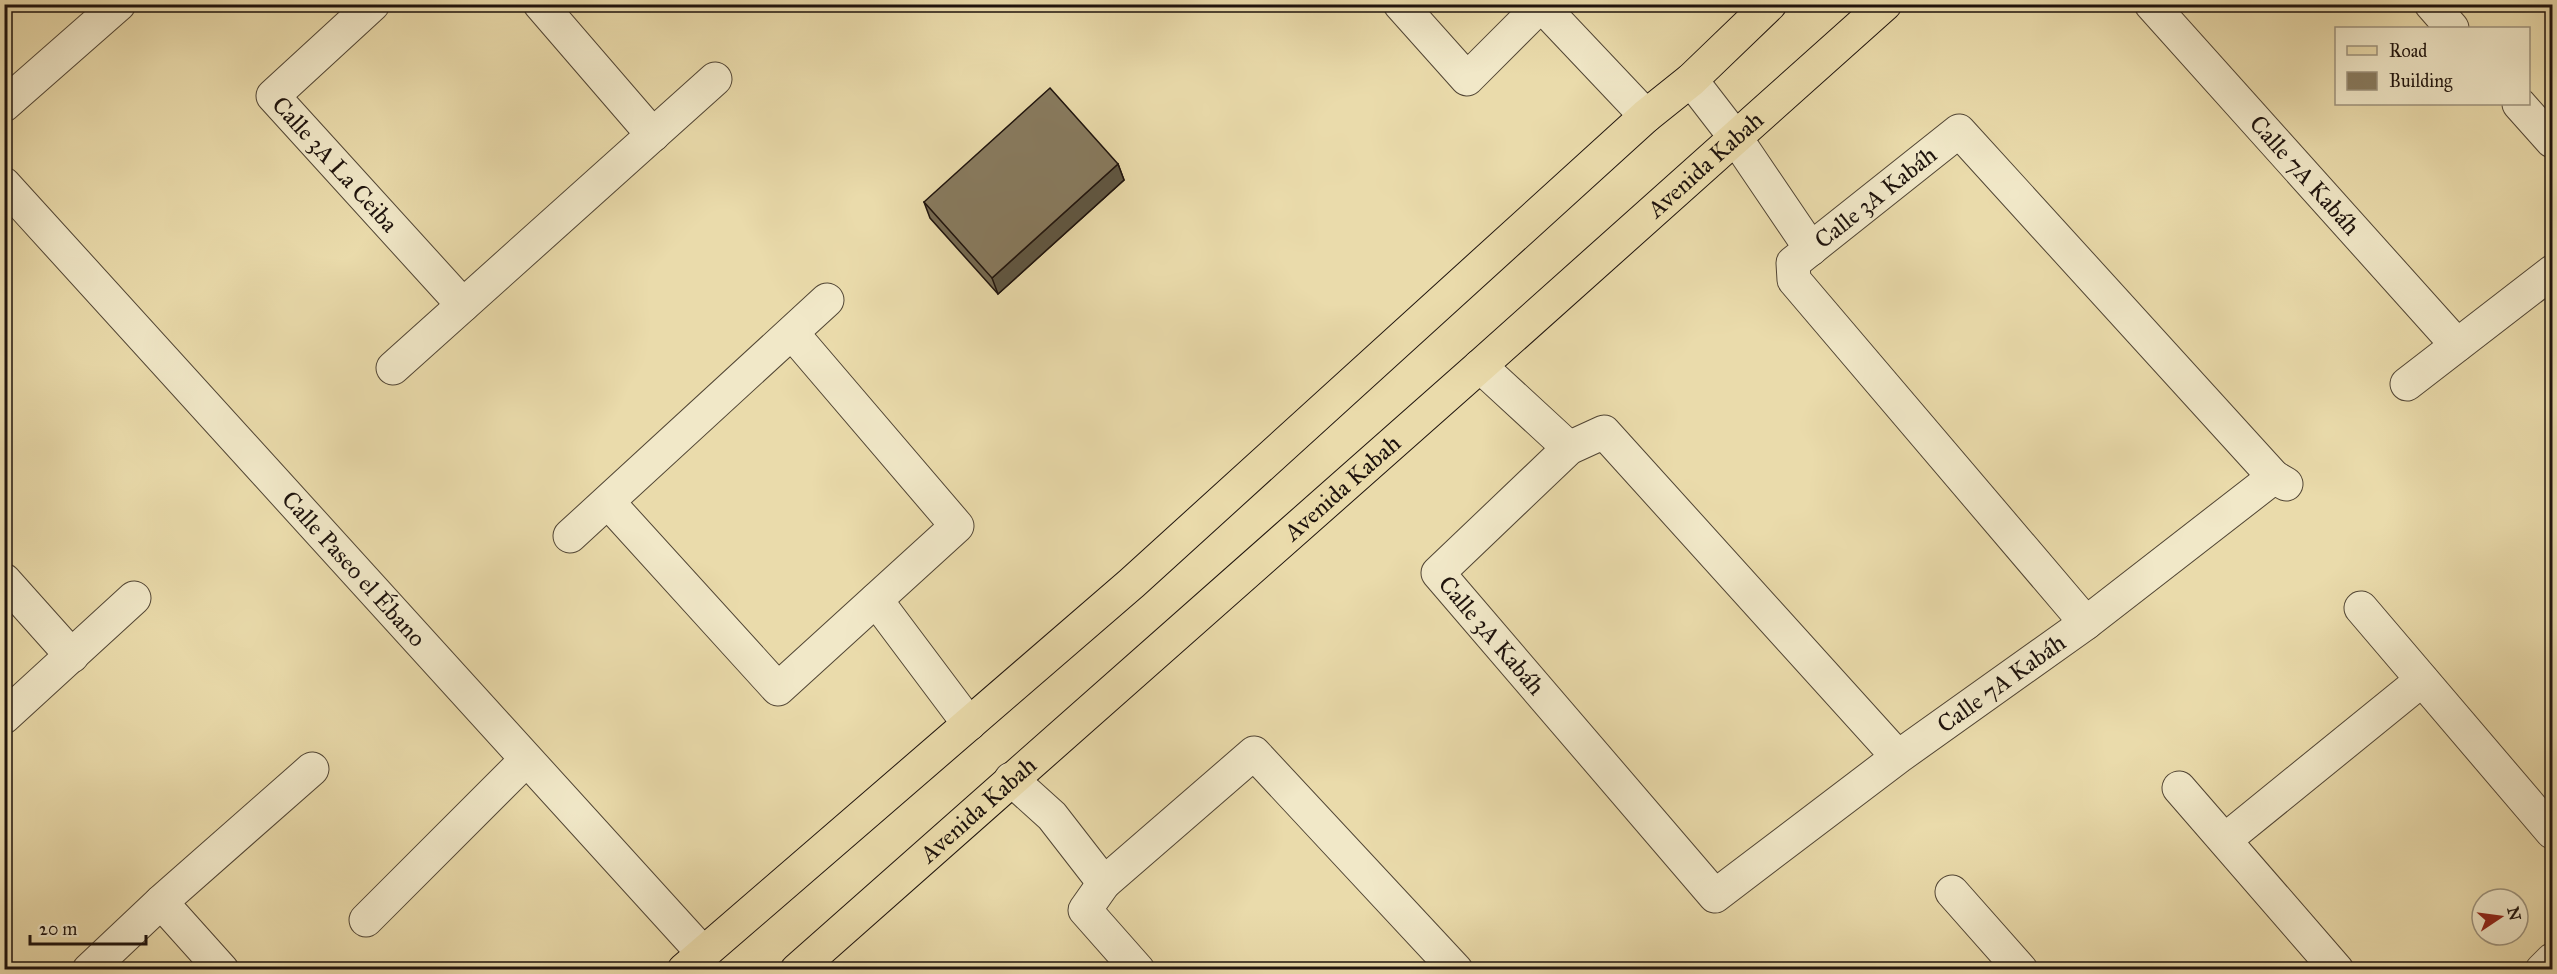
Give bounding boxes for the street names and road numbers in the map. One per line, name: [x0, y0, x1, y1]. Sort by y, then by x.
street label: Calle 3A La Ceiba: [266, 90, 405, 239]
street label: Avenida Kabah: [1640, 105, 1770, 225]
street label: Calle 7A Kabáh: [2243, 109, 2366, 241]
street label: Calle 3A Kabáh: [1808, 140, 1943, 255]
street label: Avenida Kabah: [1277, 428, 1407, 548]
street label: Calle Paseo el Ébano: [275, 485, 432, 653]
street label: Calle 3A Kabáh: [1432, 570, 1551, 701]
street label: Calle 7A Kabáh: [1931, 627, 2072, 739]
street label: Avenida Kabah: [913, 750, 1043, 870]

